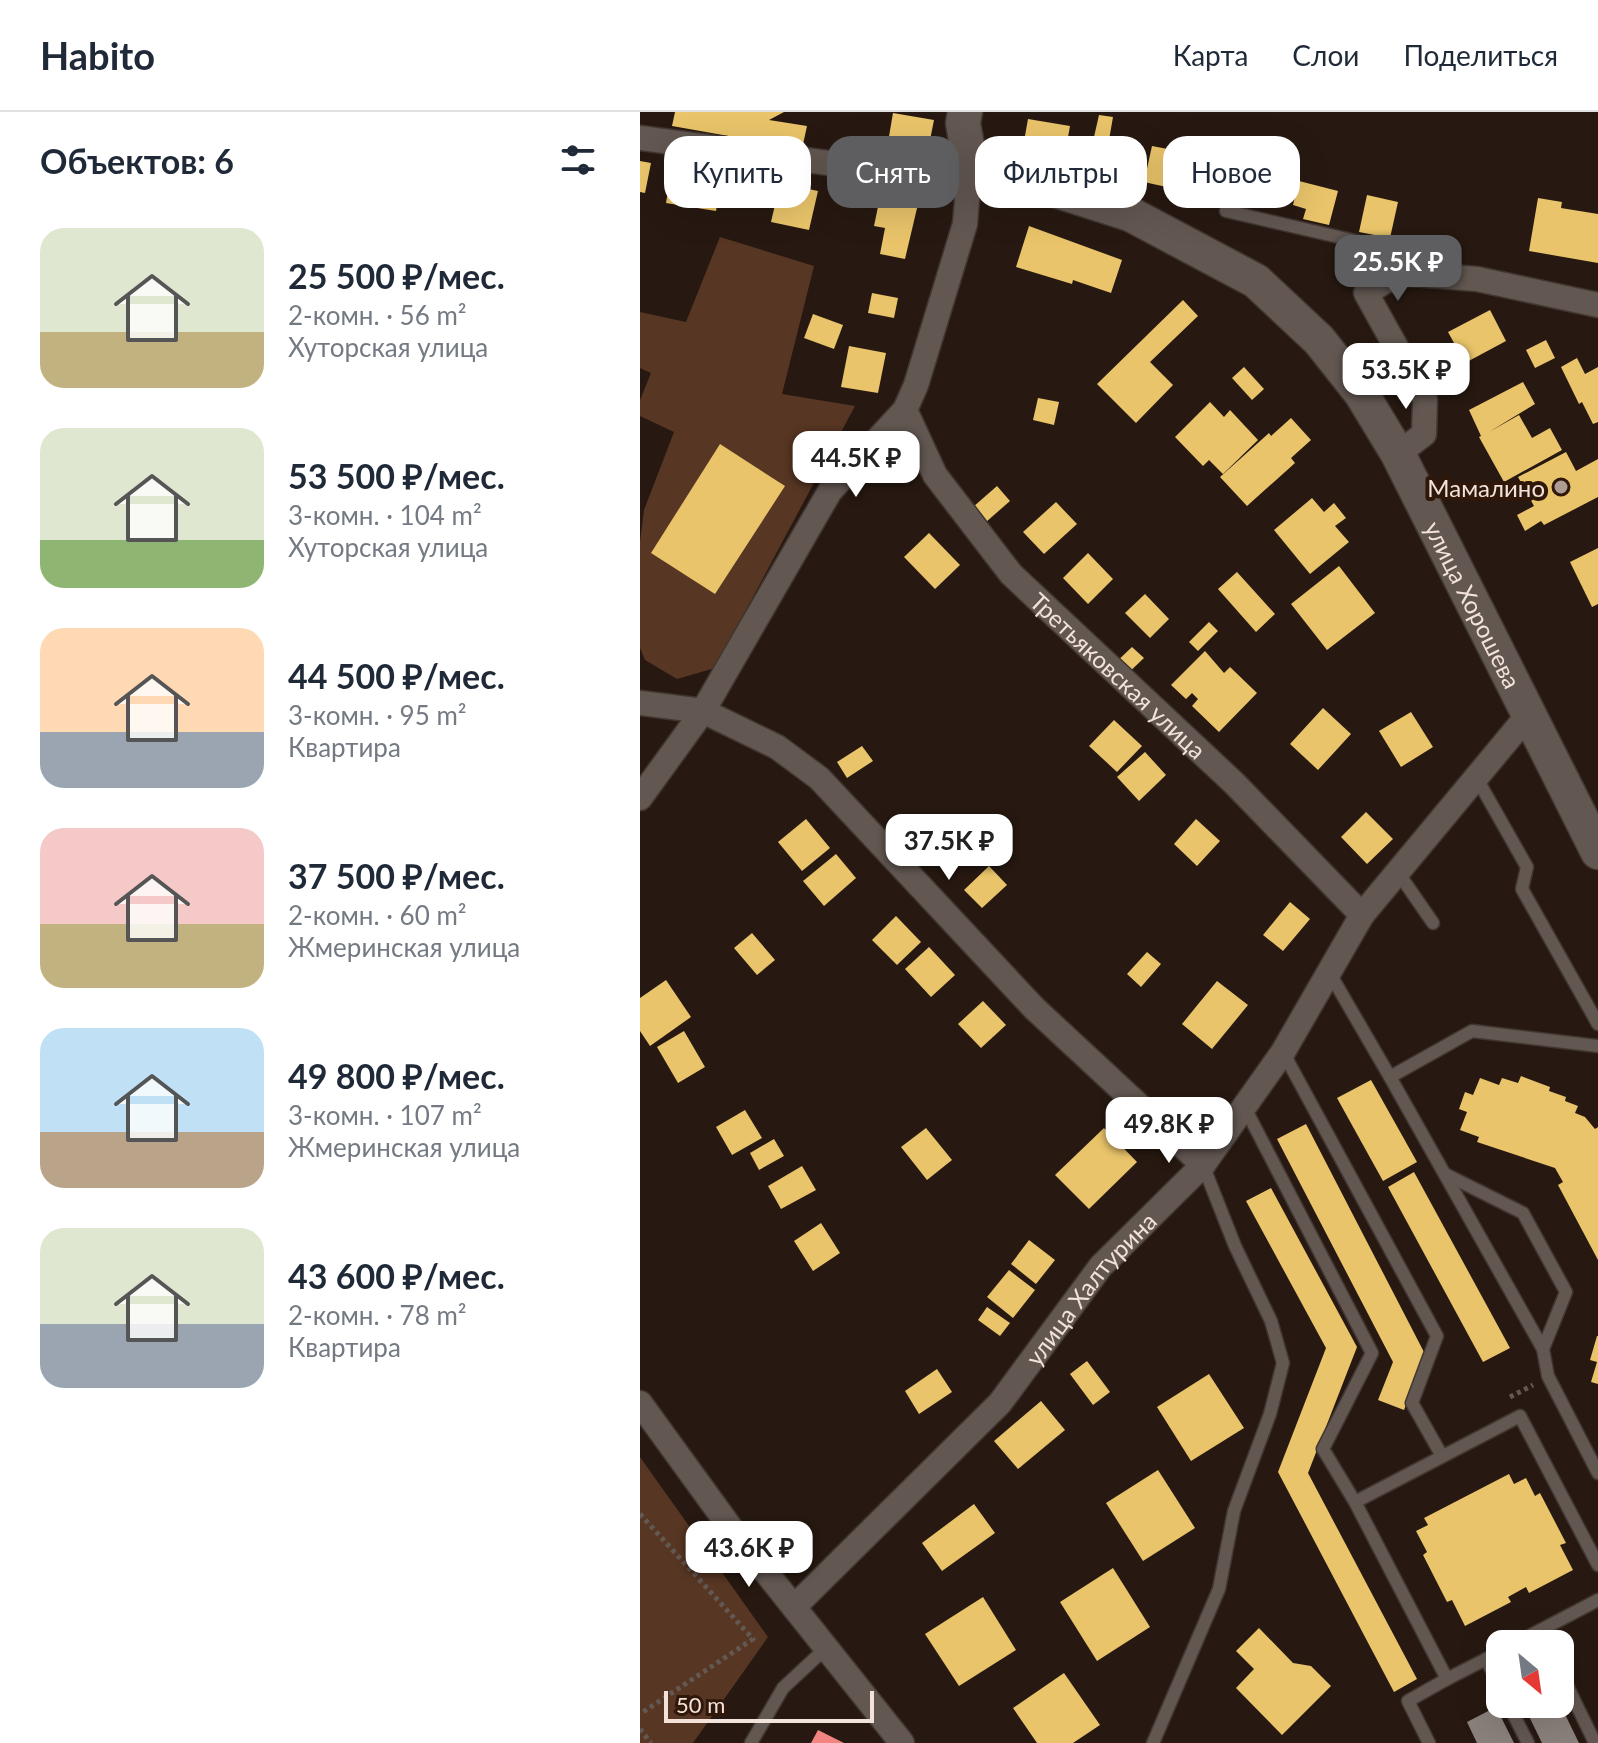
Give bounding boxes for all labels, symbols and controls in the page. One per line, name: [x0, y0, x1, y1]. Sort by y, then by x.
text: Habito: [40, 32, 155, 78]
text: Карта: [1173, 38, 1248, 72]
text: Слои: [1292, 38, 1359, 72]
text: Поделиться: [1403, 38, 1558, 72]
chip: Купить: [664, 136, 811, 208]
chip: Снять: [827, 136, 959, 208]
chip: Фильтры: [975, 136, 1147, 208]
chip: Новое: [1163, 136, 1300, 208]
icon: filters: [556, 138, 600, 182]
text: Объектов: 6: [40, 140, 234, 181]
pin: 25.5K ₽: [1324, 235, 1472, 303]
text: 25.5K ₽: [1353, 245, 1443, 277]
text: 25 500 ₽/мес.: [288, 255, 505, 296]
icon: home: [104, 260, 200, 356]
text: 2-комн. · 56 m²: [288, 299, 467, 331]
text: Хуторская улица: [288, 331, 488, 363]
pin: 53.5K ₽: [1332, 343, 1480, 411]
text: 53.5K ₽: [1361, 353, 1451, 385]
pin: 44.5K ₽: [782, 431, 930, 499]
text: 44.5K ₽: [811, 441, 901, 473]
text: 53 500 ₽/мес.: [288, 455, 505, 496]
icon: home: [104, 460, 200, 556]
place label: Мамалино: [1427, 473, 1545, 502]
marker: Мамалино: [1552, 478, 1570, 496]
text: 3-комн. · 104 m²: [288, 499, 482, 531]
street label: улица Хорошева: [1419, 516, 1528, 693]
text: Хуторская улица: [288, 531, 488, 563]
street label: Третьяковская улица: [1025, 586, 1212, 764]
text: 44 500 ₽/мес.: [288, 655, 505, 696]
icon: home: [104, 660, 200, 756]
text: 3-комн. · 95 m²: [288, 699, 467, 731]
text: Квартира: [288, 731, 401, 763]
pin: 37.5K ₽: [875, 814, 1023, 882]
text: 37.5K ₽: [904, 824, 994, 856]
text: 37 500 ₽/мес.: [288, 855, 505, 896]
icon: home: [104, 860, 200, 956]
text: 2-комн. · 60 m²: [288, 899, 467, 931]
text: Жмеринская улица: [288, 931, 520, 963]
text: 49 800 ₽/мес.: [288, 1055, 505, 1096]
icon: home: [104, 1060, 200, 1156]
pin: 49.8K ₽: [1095, 1097, 1243, 1165]
text: 3-комн. · 107 m²: [288, 1099, 482, 1131]
text: 49.8K ₽: [1124, 1107, 1214, 1139]
text: Жмеринская улица: [288, 1131, 520, 1163]
street label: улица Халтурина: [1019, 1206, 1162, 1371]
text: 43 600 ₽/мес.: [288, 1255, 505, 1296]
icon: home: [104, 1260, 200, 1356]
text: 2-комн. · 78 m²: [288, 1299, 467, 1331]
text: Квартира: [288, 1331, 401, 1363]
pin: 43.6K ₽: [675, 1521, 823, 1589]
text: 43.6K ₽: [704, 1531, 794, 1563]
north arrow: [1486, 1630, 1574, 1718]
map controls: [1486, 1630, 1574, 1718]
scale bar: [664, 1687, 874, 1723]
text: 50 m: [676, 1691, 725, 1718]

